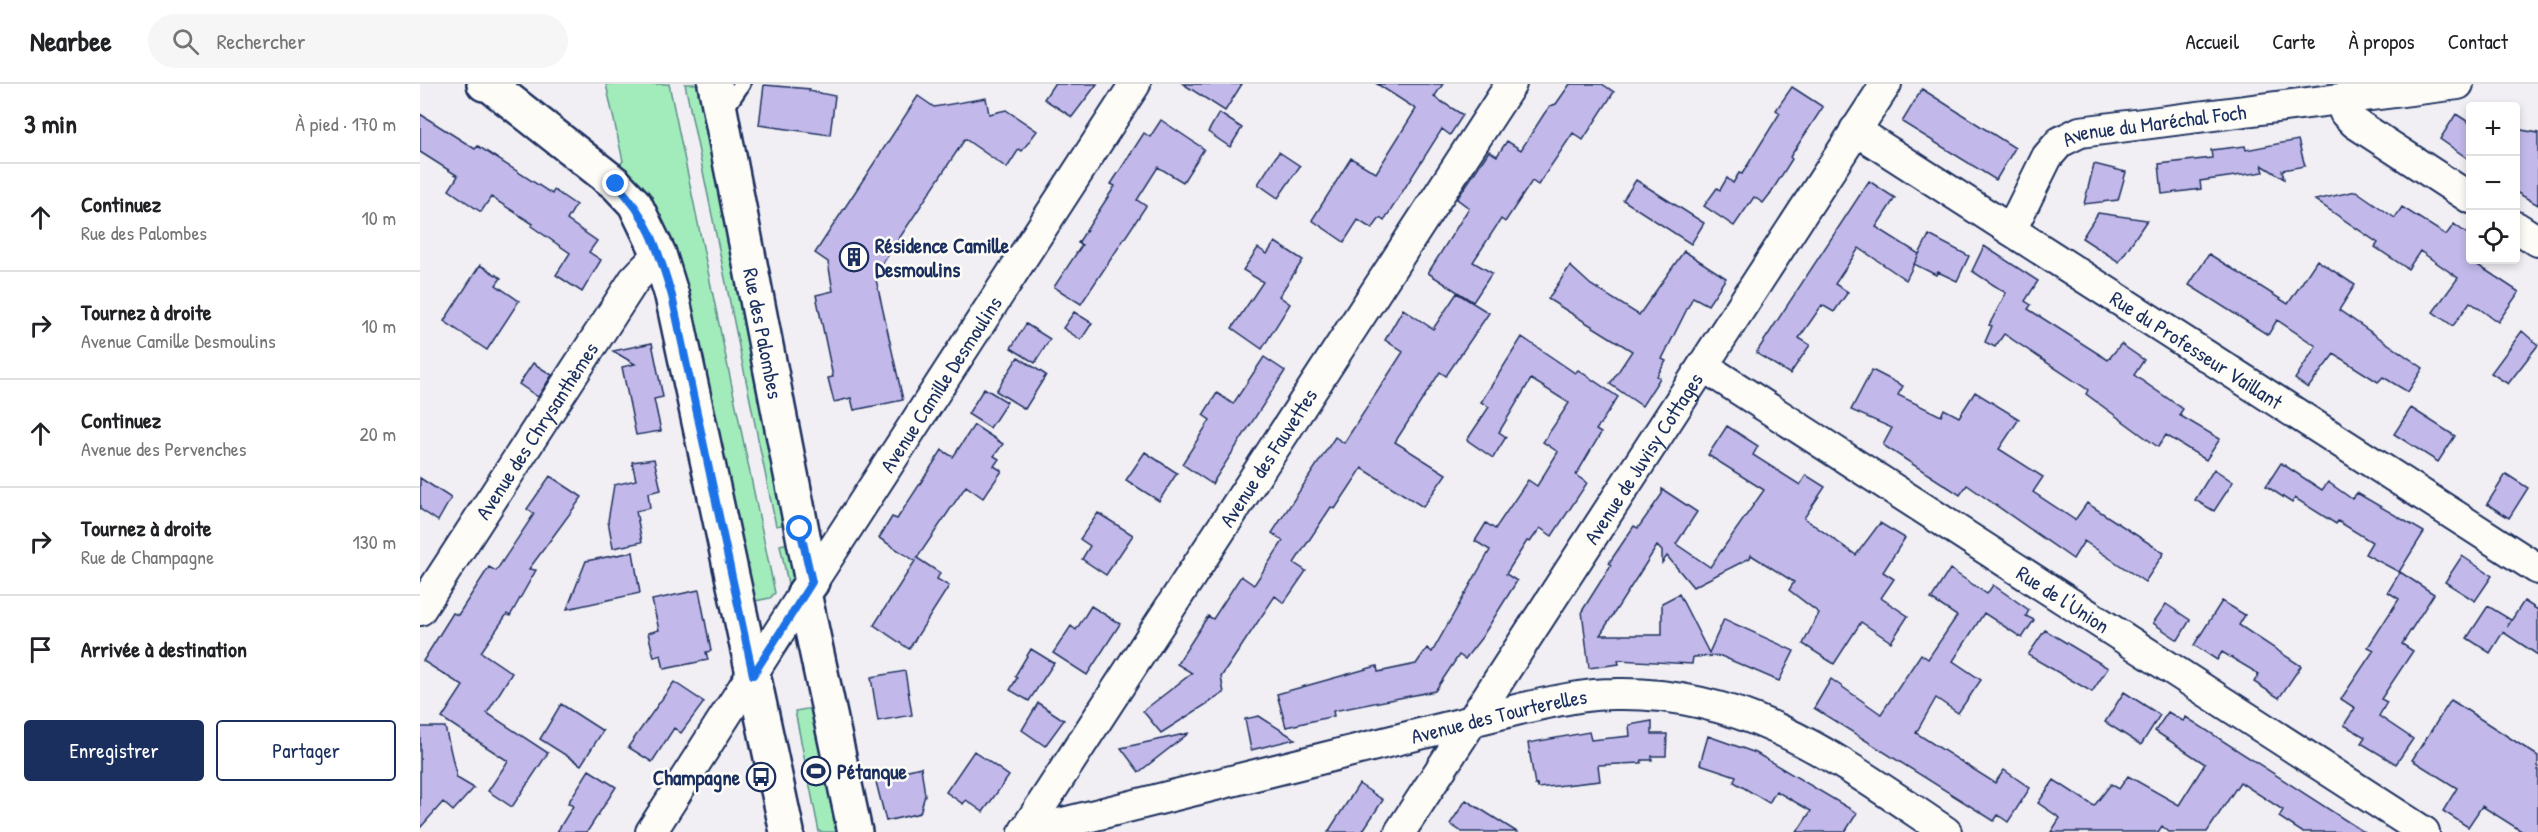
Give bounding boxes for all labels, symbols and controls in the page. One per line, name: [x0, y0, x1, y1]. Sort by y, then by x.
search box: [148, 14, 568, 68]
text: Nearbee: [30, 22, 112, 60]
icon: search: [169, 25, 202, 58]
text: Rechercher: [217, 26, 305, 56]
text: Accueil: [2186, 27, 2239, 56]
text: Carte: [2272, 27, 2316, 56]
text: À propos: [2349, 27, 2415, 56]
text: Contact: [2448, 27, 2508, 56]
street label: Avenue du Maréchal Foch: [2057, 97, 2248, 153]
map controls: [2466, 102, 2520, 264]
button: +: [2466, 102, 2520, 156]
text: 3 min: [24, 106, 77, 141]
text: À pied · 170 m: [295, 110, 396, 137]
button: −: [2466, 156, 2520, 210]
route end: [602, 170, 628, 196]
text: Continuez: [81, 189, 161, 219]
icon: ahead: [24, 201, 57, 234]
text: 10 m: [362, 204, 396, 231]
button: locate: [2466, 210, 2520, 264]
text: Rue des Palombes: [81, 219, 207, 246]
place label: Résidence Camille Desmoulins: [875, 231, 1010, 284]
building icon: Résidence Camille Desmoulins: [838, 241, 870, 273]
street label: Rue des Palombes: [737, 266, 790, 401]
street label: Rue du Professeur Vaillant: [2105, 283, 2289, 416]
street label: Avenue Camille Desmoulins: [873, 290, 1008, 478]
text: Tournez à droite: [81, 297, 211, 327]
icon: right: [24, 309, 57, 342]
text: 10 m: [362, 312, 396, 339]
text: Avenue Camille Desmoulins: [81, 327, 276, 354]
street label: Avenue des Chrysanthèmes: [468, 336, 605, 525]
street label: Avenue de Juvisy Cottages: [1577, 367, 1709, 549]
street label: Avenue des Fauvettes: [1212, 383, 1324, 532]
text: Continuez: [81, 405, 161, 435]
icon: ahead: [24, 417, 57, 450]
text: 20 m: [359, 420, 396, 447]
text: Avenue des Pervenches: [81, 435, 246, 462]
text: Tournez à droite: [81, 513, 211, 543]
route start: [786, 515, 812, 541]
icon: right: [24, 525, 57, 558]
text: 130 m: [353, 528, 396, 555]
text: Rue de Champagne: [81, 543, 214, 570]
street label: Rue de l'Union: [2011, 558, 2115, 640]
icon: arrive: [24, 633, 57, 666]
text: Arrivée à destination: [81, 634, 247, 664]
street label: Avenue des Tourterelles: [1408, 681, 1589, 750]
button: Enregistrer: [24, 720, 204, 781]
button: Partager: [216, 720, 396, 781]
sports icon: Pétanque: [800, 755, 832, 787]
place label: Pétanque: [837, 757, 908, 787]
bus stop icon: Champagne: [745, 761, 777, 793]
place label: Champagne: [653, 763, 741, 793]

